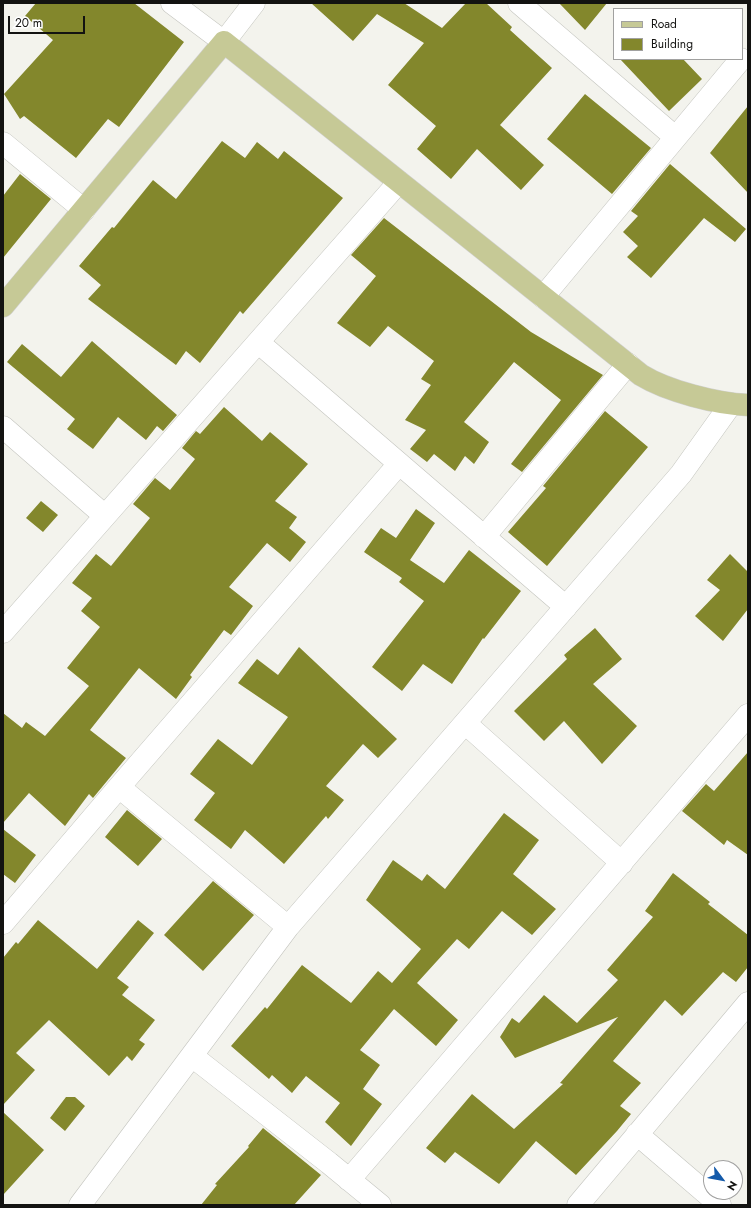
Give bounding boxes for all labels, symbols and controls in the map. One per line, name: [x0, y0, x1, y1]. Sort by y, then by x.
scale bar: [10, 8, 87, 34]
legend: [613, 8, 743, 60]
text: 20 m: [15, 14, 42, 32]
text: Road: [651, 15, 677, 33]
text: Building: [651, 35, 693, 53]
north arrow: [703, 1160, 743, 1200]
text: N: [723, 1178, 741, 1194]

